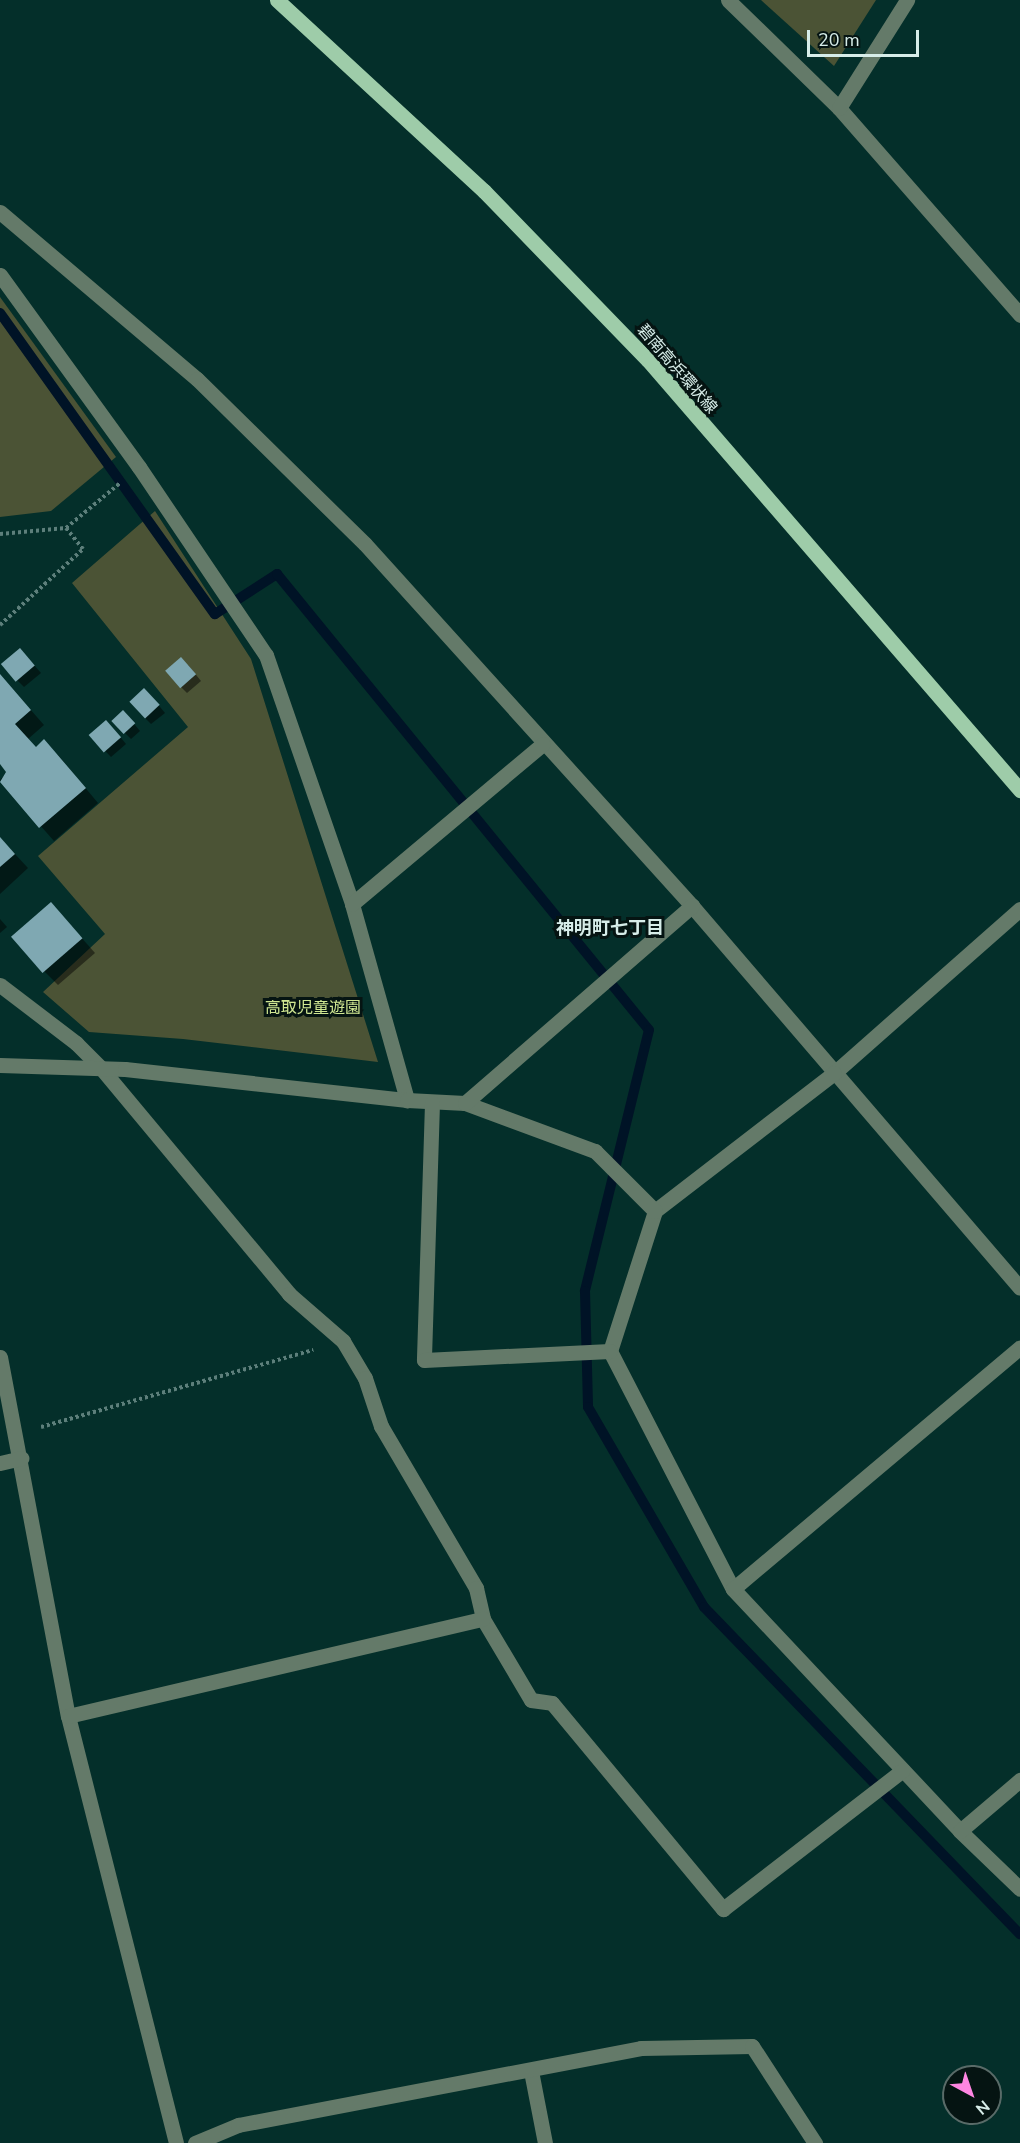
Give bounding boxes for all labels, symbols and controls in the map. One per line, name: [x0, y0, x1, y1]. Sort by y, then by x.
scale bar: [810, 18, 922, 56]
text: 20 m: [818, 28, 860, 52]
street label: 碧南高浜環状線: [633, 320, 721, 418]
district label: 神明町七丁目: [556, 917, 664, 939]
park label: 高取児童遊園: [265, 998, 361, 1018]
north arrow: [942, 2065, 1002, 2125]
text: N: [971, 2095, 994, 2120]

